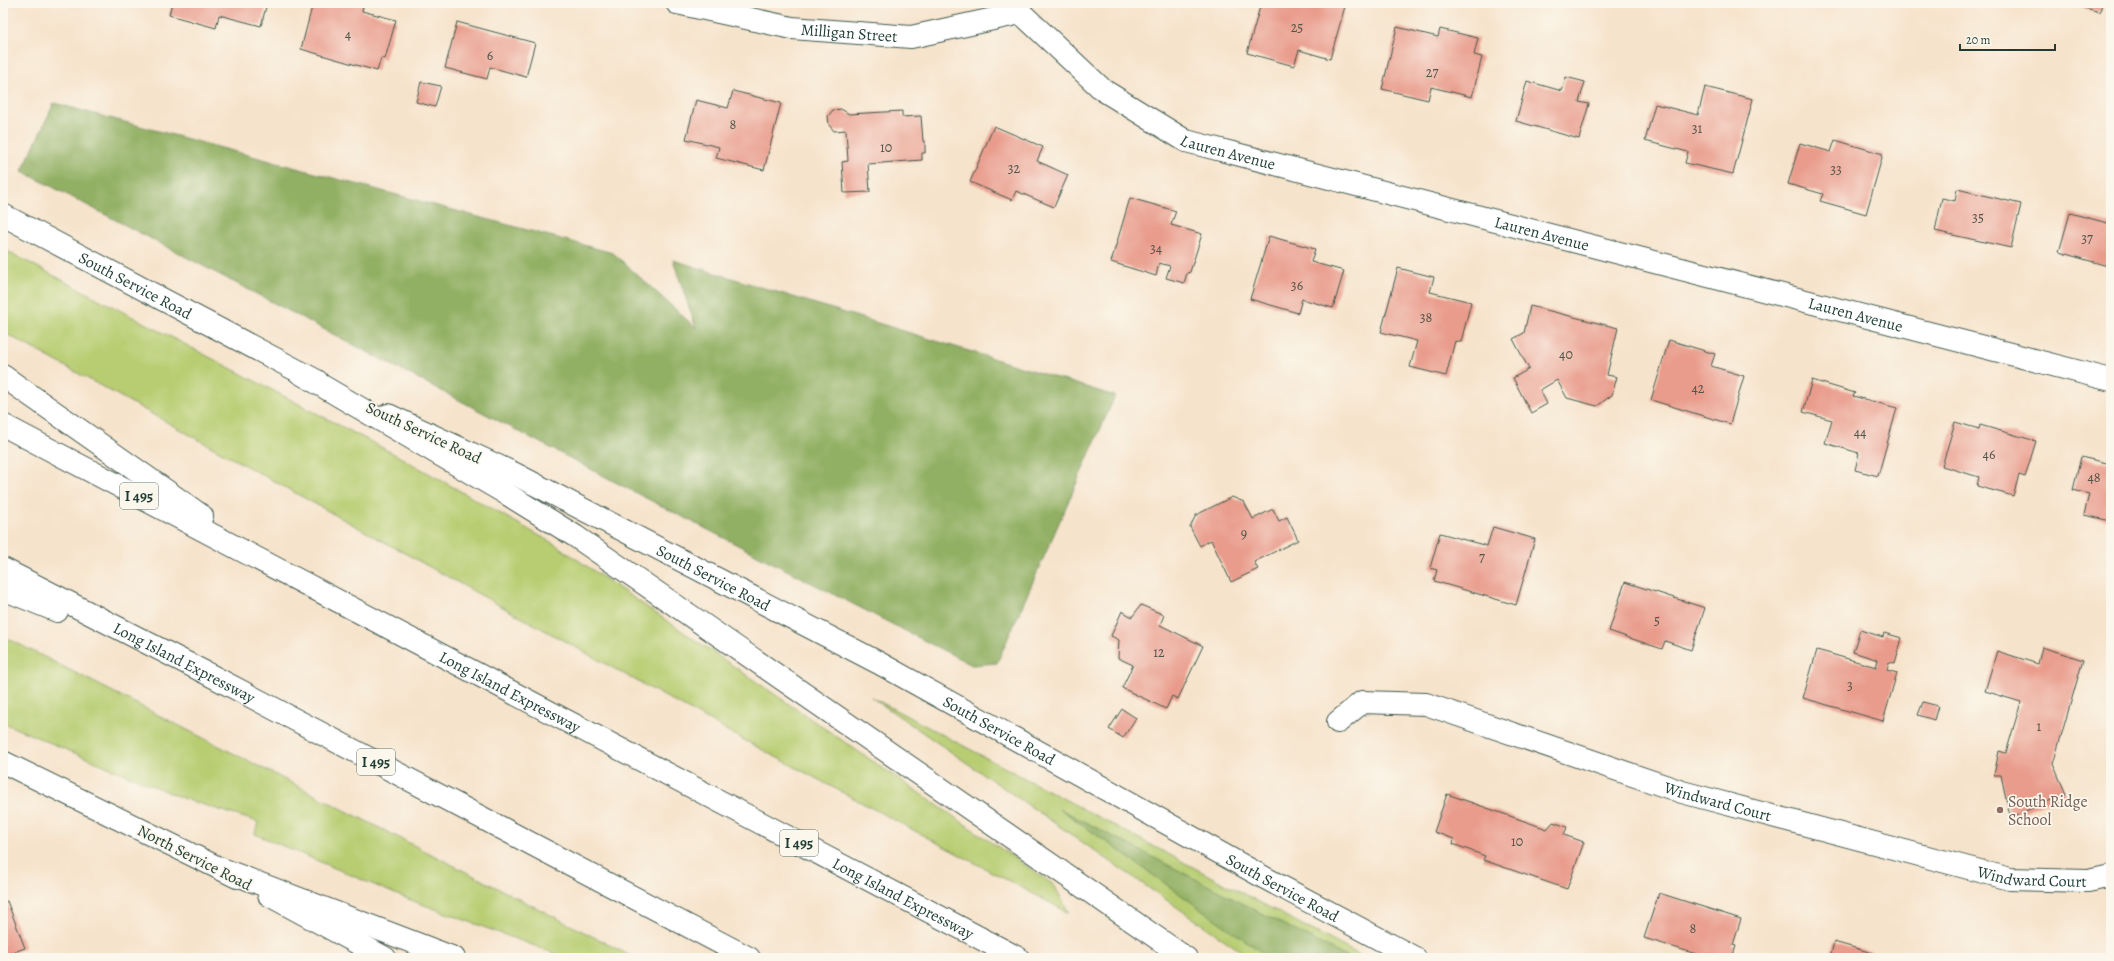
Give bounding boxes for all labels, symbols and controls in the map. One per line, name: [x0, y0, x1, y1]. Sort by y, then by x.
house number: 25: [1291, 18, 1303, 37]
street label: Milligan Street: [800, 19, 898, 48]
house number: 4: [345, 25, 351, 44]
scale bar: [1960, 26, 2055, 52]
text: 20 m: [1966, 32, 1990, 48]
house number: 6: [487, 46, 493, 65]
house number: 27: [1426, 63, 1438, 82]
house number: 8: [730, 115, 737, 134]
house number: 31: [1692, 119, 1703, 138]
street label: Lauren Avenue: [1176, 130, 1278, 176]
house number: 10: [880, 138, 892, 157]
house number: 32: [1008, 159, 1021, 178]
house number: 33: [1830, 160, 1842, 179]
house number: 35: [1972, 208, 1984, 227]
street label: Lauren Avenue: [1492, 211, 1591, 257]
house number: 37: [2081, 229, 2093, 248]
house number: 34: [1150, 239, 1162, 258]
street label: South Service Road: [75, 247, 196, 325]
house number: 36: [1291, 276, 1303, 295]
street label: Lauren Avenue: [1806, 292, 1905, 338]
house number: 38: [1420, 308, 1433, 327]
house number: 40: [1559, 345, 1573, 364]
house number: 42: [1692, 379, 1705, 398]
street label: South Service Road: [362, 396, 485, 470]
house number: 44: [1854, 423, 1866, 442]
house number: 46: [1983, 445, 1995, 464]
house number: 48: [2087, 468, 2101, 487]
road number: I 495: [120, 483, 158, 509]
house number: 9: [1241, 524, 1247, 543]
street label: South Service Road: [653, 539, 774, 617]
house number: 7: [1479, 548, 1485, 567]
house number: 5: [1654, 611, 1660, 630]
street label: Long Island Expressway: [109, 617, 260, 709]
house number: 12: [1153, 643, 1165, 662]
street label: Long Island Expressway: [435, 646, 585, 739]
house number: 3: [1847, 676, 1853, 695]
street label: South Service Road: [939, 691, 1059, 771]
house number: 1: [2037, 717, 2042, 736]
road number: I 495: [357, 749, 395, 775]
street label: Windward Court: [1660, 776, 1774, 827]
place label: South Ridge School: [2008, 791, 2088, 831]
marker: South Ridge School: [1995, 805, 2005, 815]
street label: North Service Road: [134, 820, 256, 896]
road number: I 495: [780, 830, 818, 856]
house number: 10: [1511, 832, 1523, 851]
street label: South Service Road: [1222, 848, 1343, 928]
street label: Long Island Expressway: [828, 853, 978, 945]
street label: Windward Court: [1974, 861, 2087, 893]
house number: 8: [1690, 919, 1697, 938]

